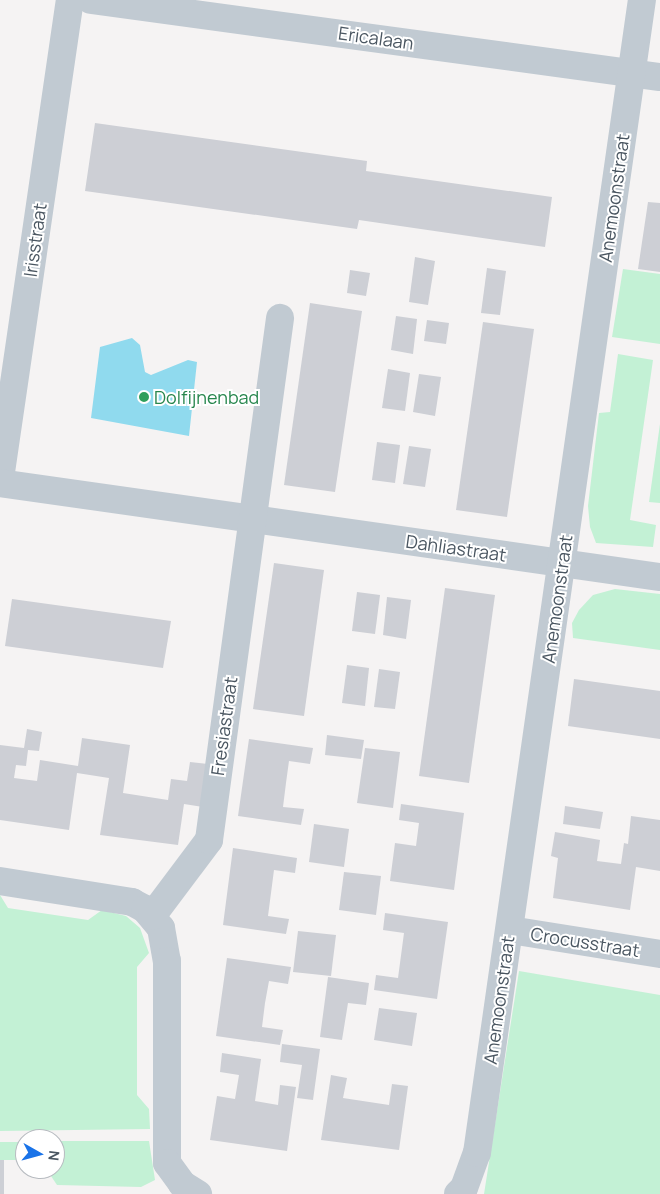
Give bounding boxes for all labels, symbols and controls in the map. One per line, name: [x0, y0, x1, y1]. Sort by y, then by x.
street label: Ericalaan: [337, 22, 415, 54]
street label: Anemoonstraat: [594, 132, 634, 264]
street label: Irisstraat: [19, 202, 51, 278]
place label: Dolfijnenbad: [154, 386, 259, 408]
marker: Dolfijnenbad: [138, 391, 150, 403]
street label: Dahliastraat: [404, 530, 508, 566]
street label: Anemoonstraat: [537, 533, 577, 665]
street label: Fresiastraat: [206, 675, 242, 777]
street label: Crocusstraat: [529, 923, 641, 961]
street label: Anemoonstraat: [479, 934, 519, 1066]
north arrow: [15, 1129, 65, 1179]
text: N: [44, 1150, 64, 1162]

